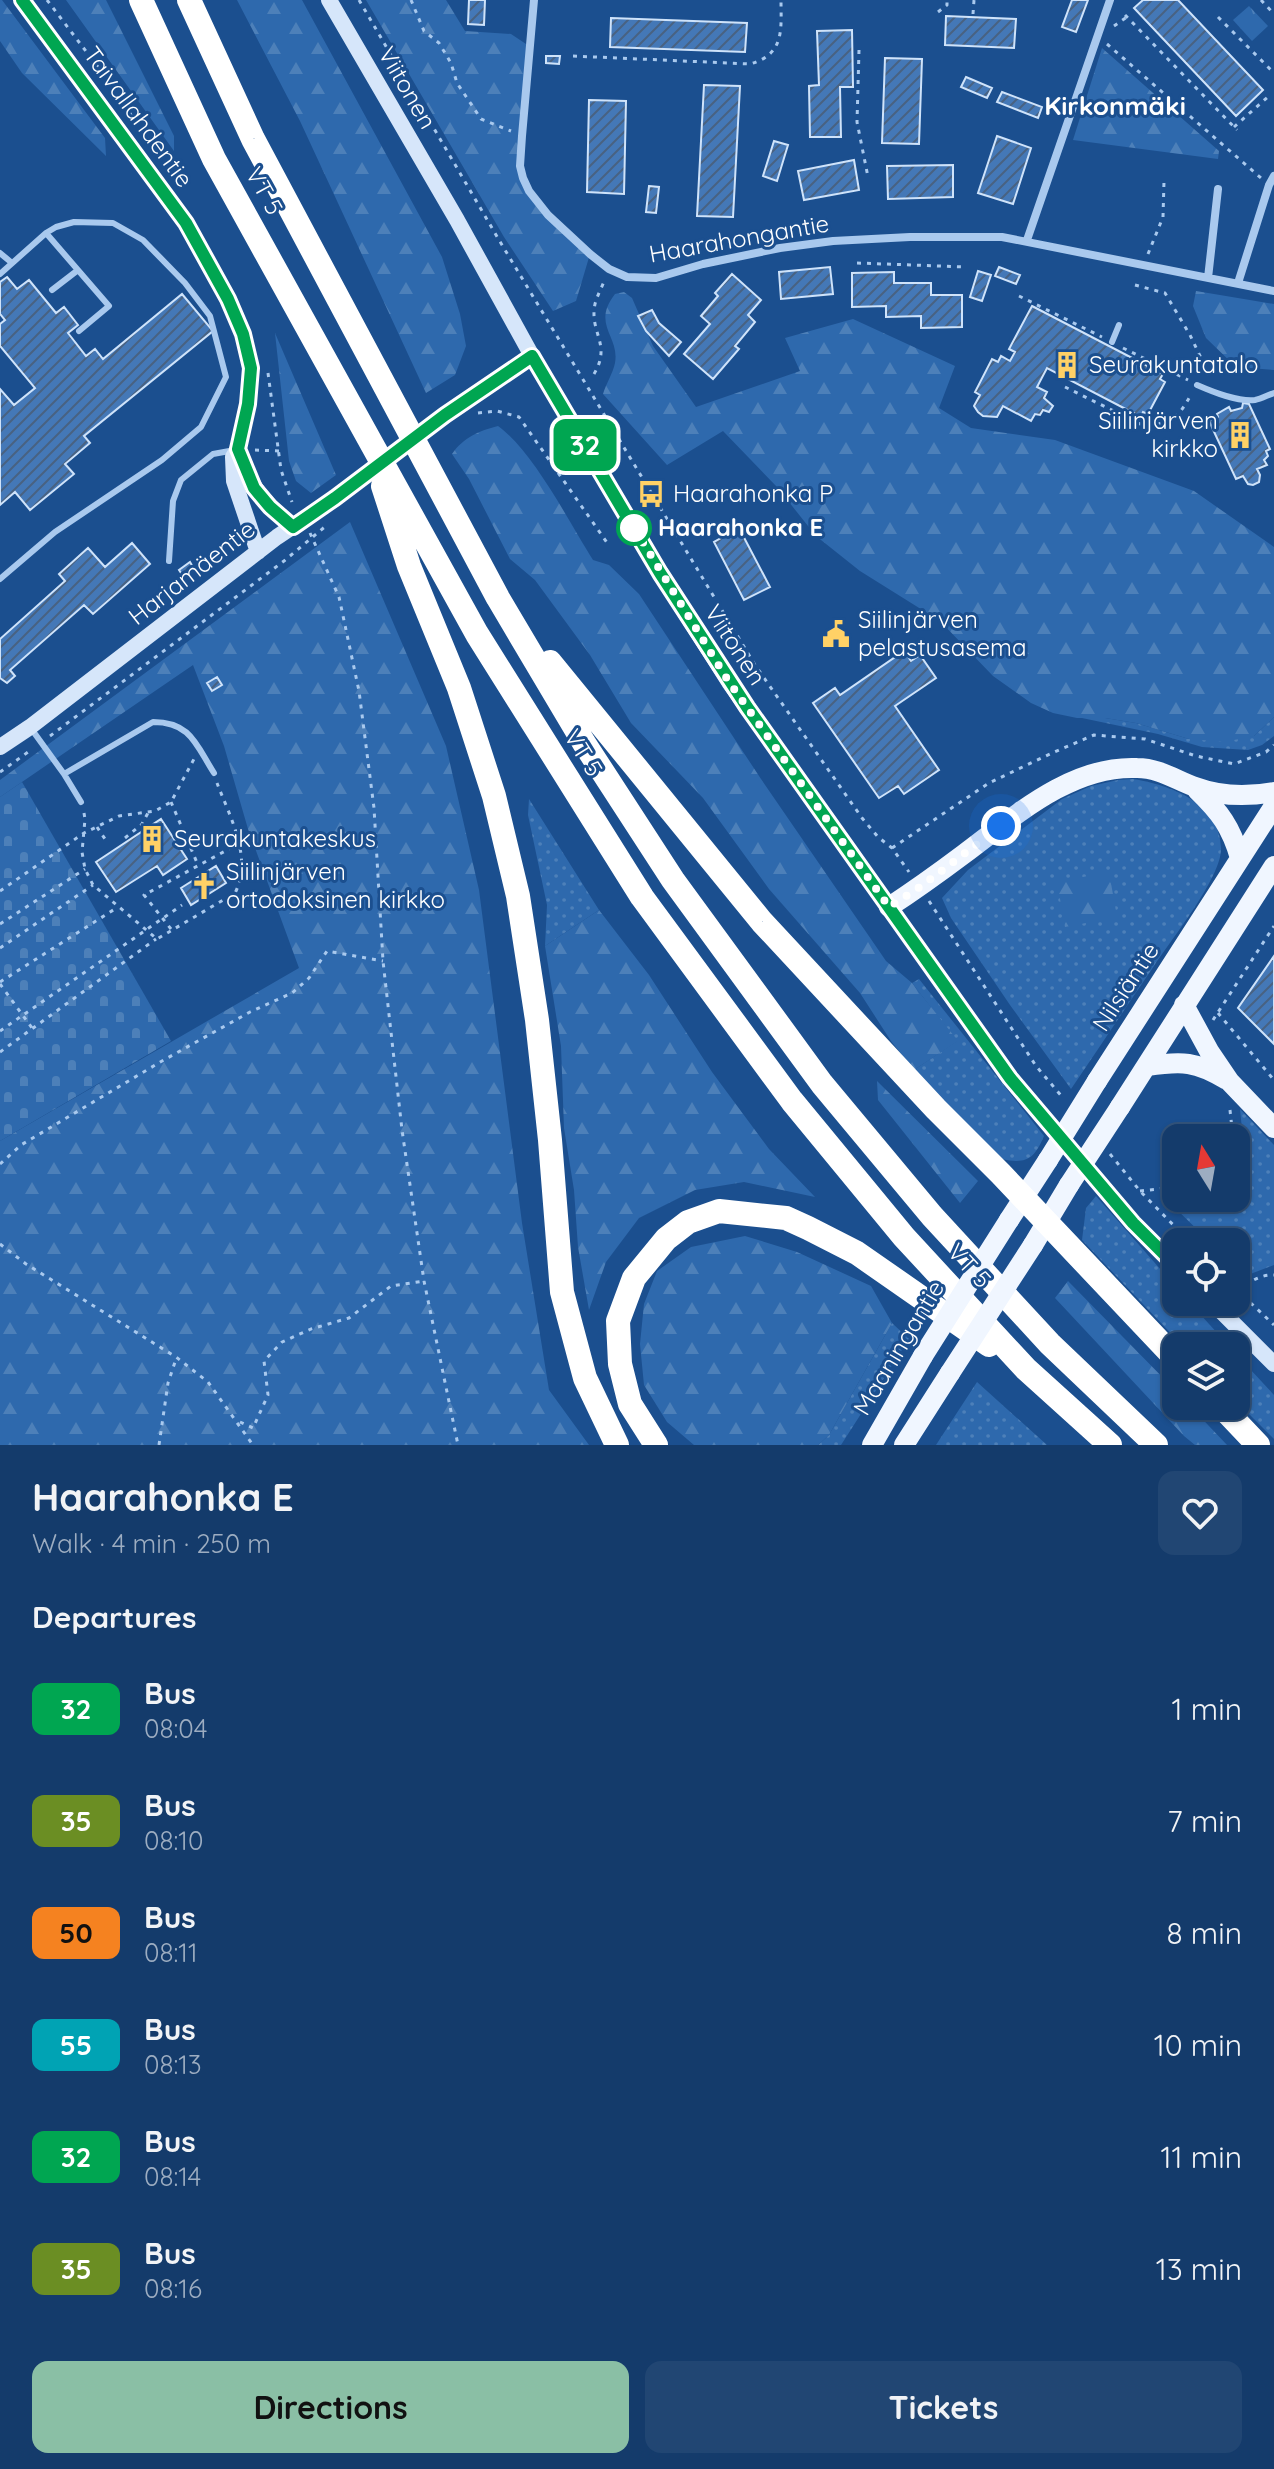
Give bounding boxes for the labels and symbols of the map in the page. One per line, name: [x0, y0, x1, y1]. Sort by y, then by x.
street label: Taivallahdentie: [78, 40, 200, 193]
street label: Viitonen: [372, 41, 443, 134]
district label: Kirkonmäki: [1044, 89, 1186, 122]
street label: VT 5: [240, 161, 290, 220]
street label: Haarahongantie: [646, 207, 831, 269]
place label: Seurakuntatalo: [1089, 349, 1259, 379]
building icon: Seurakuntatalo: [1052, 350, 1082, 380]
place label: Siilinjärven kirkko: [1098, 405, 1218, 463]
line badge: 32: [549, 419, 621, 471]
building icon: Siilinjärven kirkko: [1225, 420, 1255, 450]
place label: Haarahonka P: [673, 478, 833, 508]
bus stop icon: Haarahonka P: [636, 479, 666, 509]
marker: Haarahonka E: [617, 511, 651, 545]
place label: Haarahonka E: [658, 512, 823, 542]
street label: Harjamäentie: [122, 513, 261, 631]
street label: Viitonen: [699, 599, 773, 690]
place label: Siilinjärven pelastusasema: [858, 604, 1026, 662]
public building icon: Siilinjärven pelastusasema: [821, 619, 851, 649]
street label: VT 5: [558, 723, 610, 782]
your location: [981, 806, 1021, 846]
place label: Seurakuntakeskus: [174, 823, 376, 853]
building icon: Seurakuntakeskus: [137, 824, 167, 854]
place label: Siilinjärven ortodoksinen kirkko: [226, 856, 445, 914]
church icon: Siilinjärven ortodoksinen kirkko: [189, 871, 219, 901]
street label: Nilsiäntie: [1085, 936, 1165, 1036]
north arrow: [1162, 1124, 1250, 1212]
street label: VT 5: [942, 1237, 998, 1294]
street label: Maaningantie: [846, 1275, 950, 1420]

